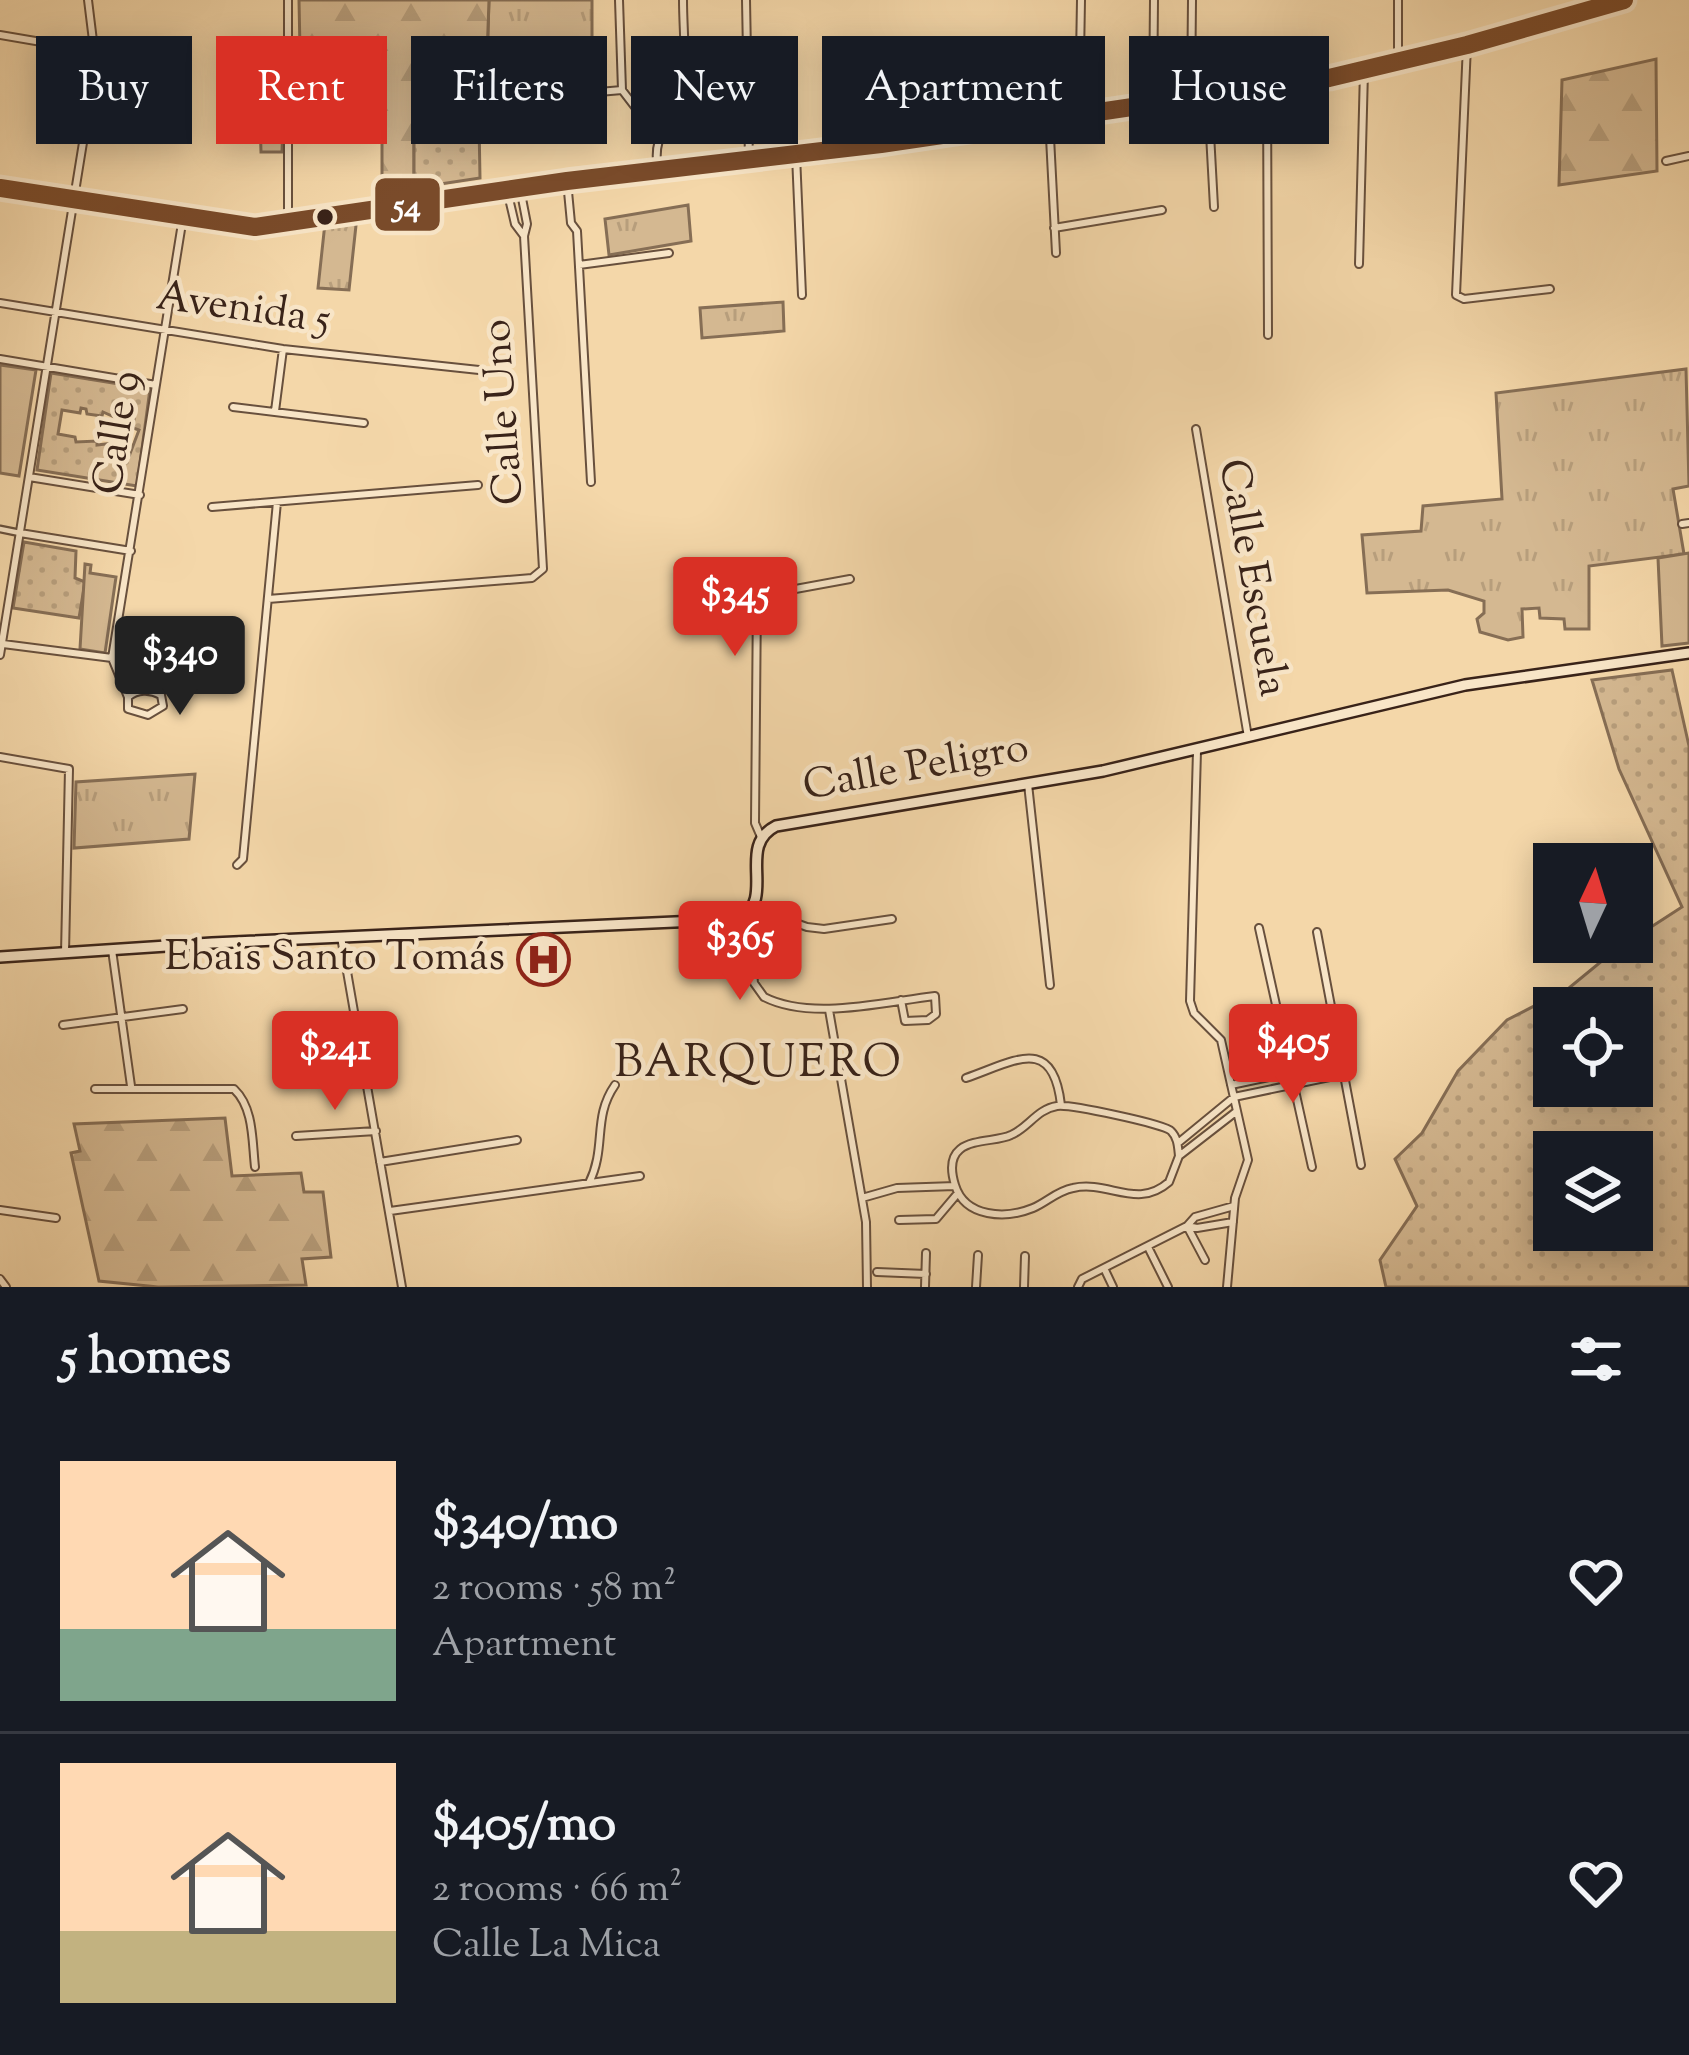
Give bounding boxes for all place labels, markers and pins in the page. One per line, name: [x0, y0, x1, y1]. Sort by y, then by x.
unlabelled marker: [314, 206, 336, 228]
pin: $345: [664, 557, 806, 659]
pin: $340: [109, 616, 251, 718]
pin: $365: [669, 901, 811, 1003]
place label: Ebais Santo Tomás: [165, 929, 505, 989]
hospital icon: Ebais Santo Tomás: [516, 931, 572, 987]
pin: $405: [1222, 1004, 1364, 1106]
pin: $241: [264, 1011, 406, 1113]

